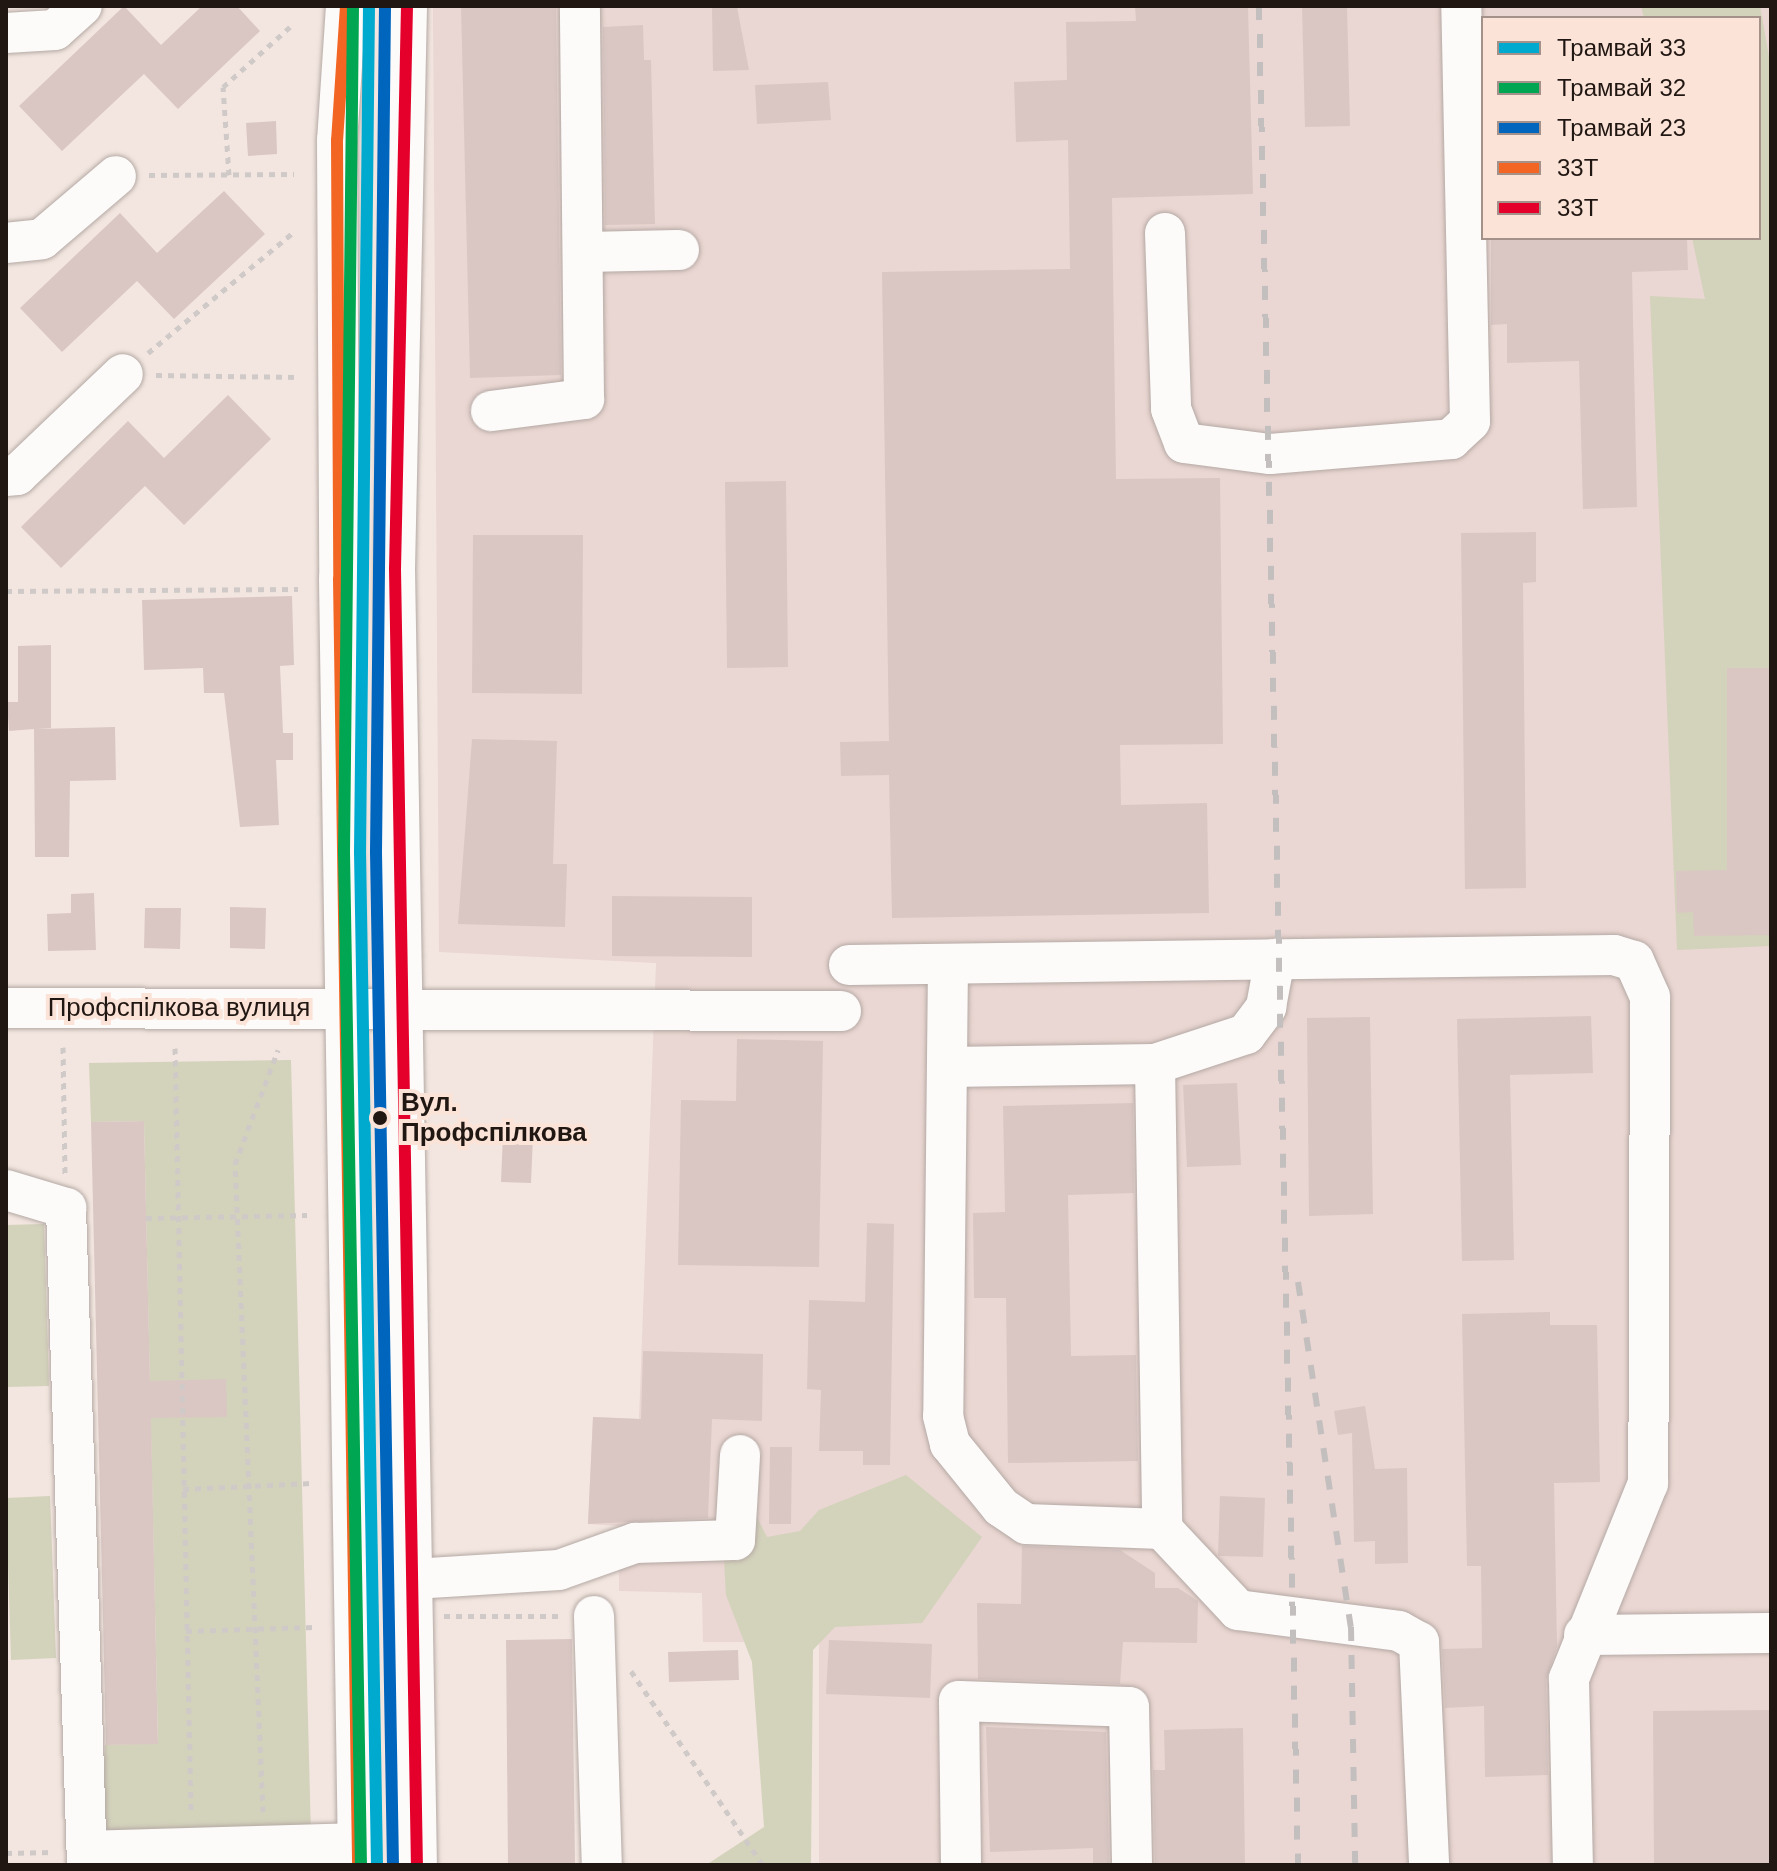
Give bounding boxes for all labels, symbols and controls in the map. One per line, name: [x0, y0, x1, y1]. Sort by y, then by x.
legend: [1481, 16, 1761, 240]
text: Трамвай 33: [1557, 34, 1686, 61]
text: Трамвай 32: [1557, 74, 1686, 101]
text: Трамвай 23: [1557, 114, 1686, 141]
text: 33Т: [1557, 154, 1598, 181]
text: 33T: [1557, 194, 1598, 221]
street label: Профспілкова вулиця: [48, 992, 310, 1024]
place label: Вул. Профспілкова: [401, 1087, 587, 1148]
marker: Вул. Профспілкова: [366, 1104, 394, 1132]

